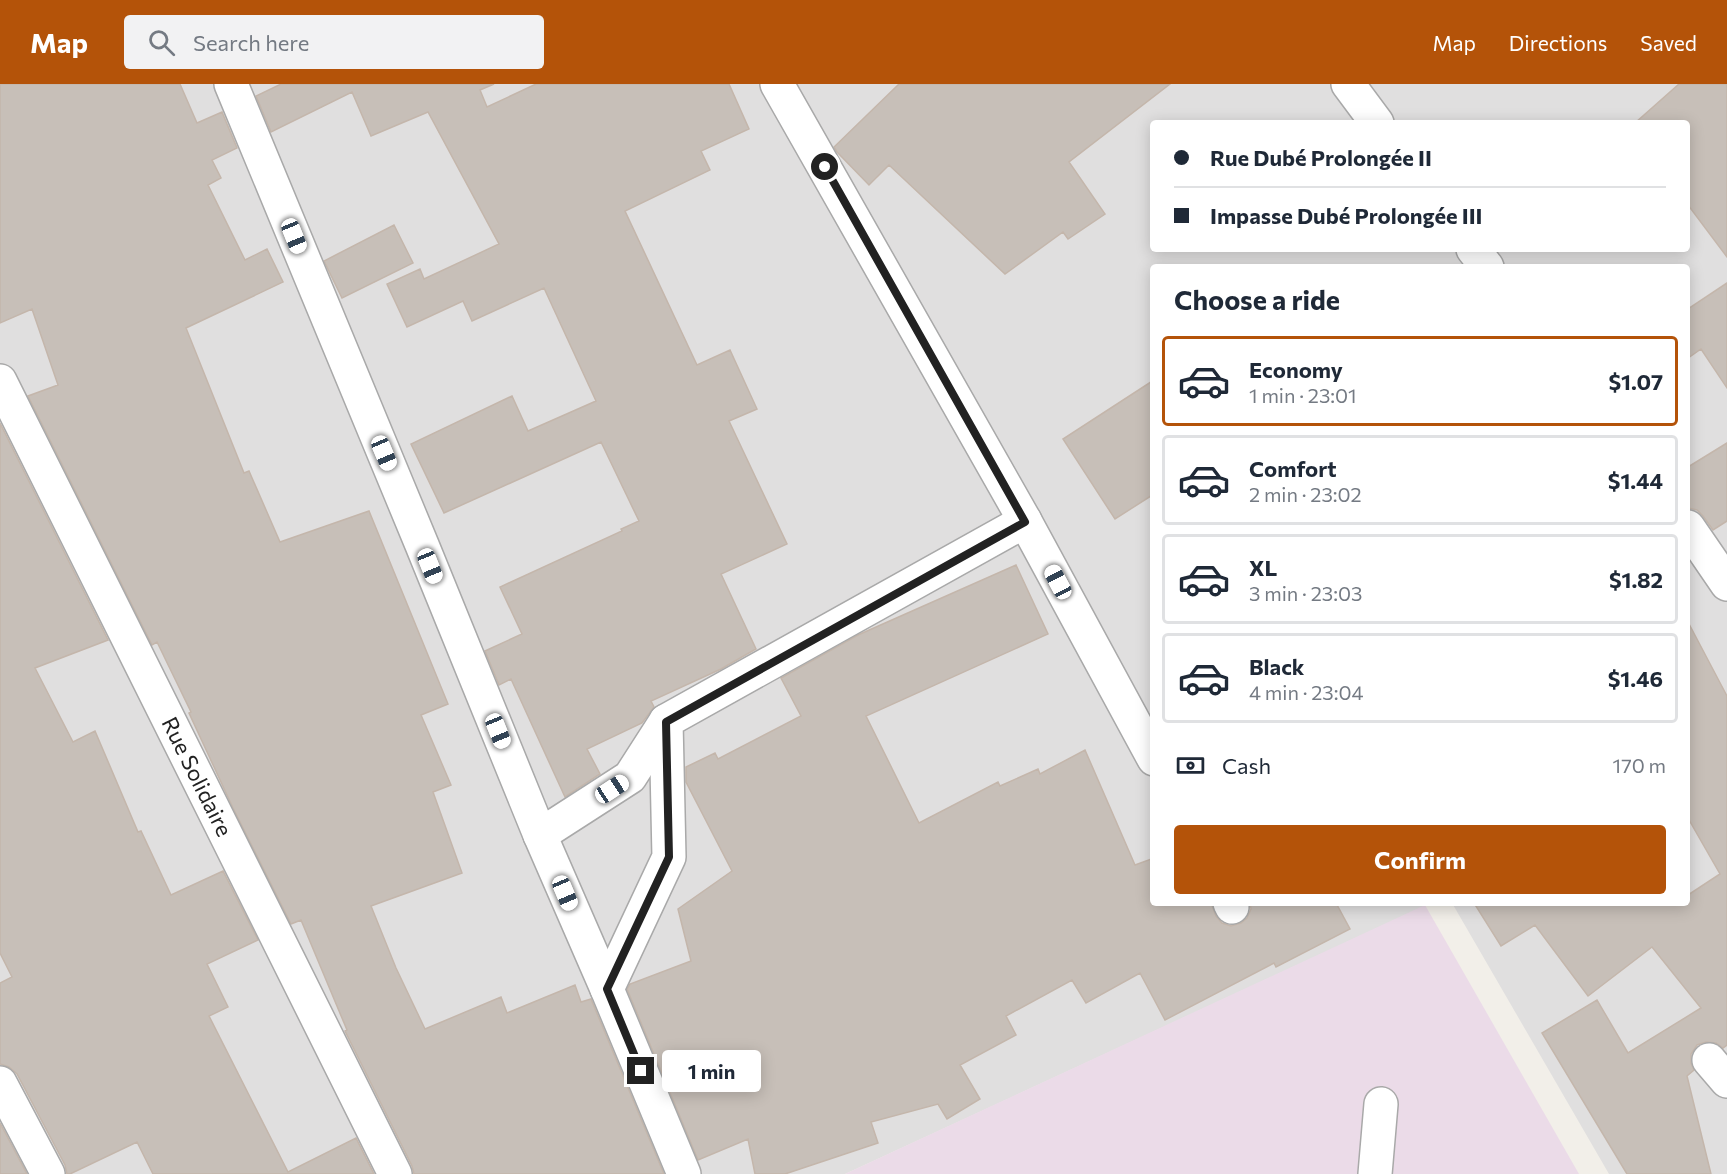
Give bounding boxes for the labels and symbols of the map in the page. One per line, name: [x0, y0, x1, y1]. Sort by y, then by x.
route start: [811, 153, 838, 180]
car: [279, 216, 309, 256]
car: [369, 433, 399, 473]
car: [415, 546, 445, 586]
car: [1042, 562, 1074, 602]
car: [483, 711, 513, 751]
street label: Rue Solidaire: [156, 712, 239, 841]
car: [592, 772, 632, 806]
car: [550, 873, 580, 913]
callout: 1 min: [662, 1050, 761, 1092]
route end: [627, 1057, 654, 1084]

